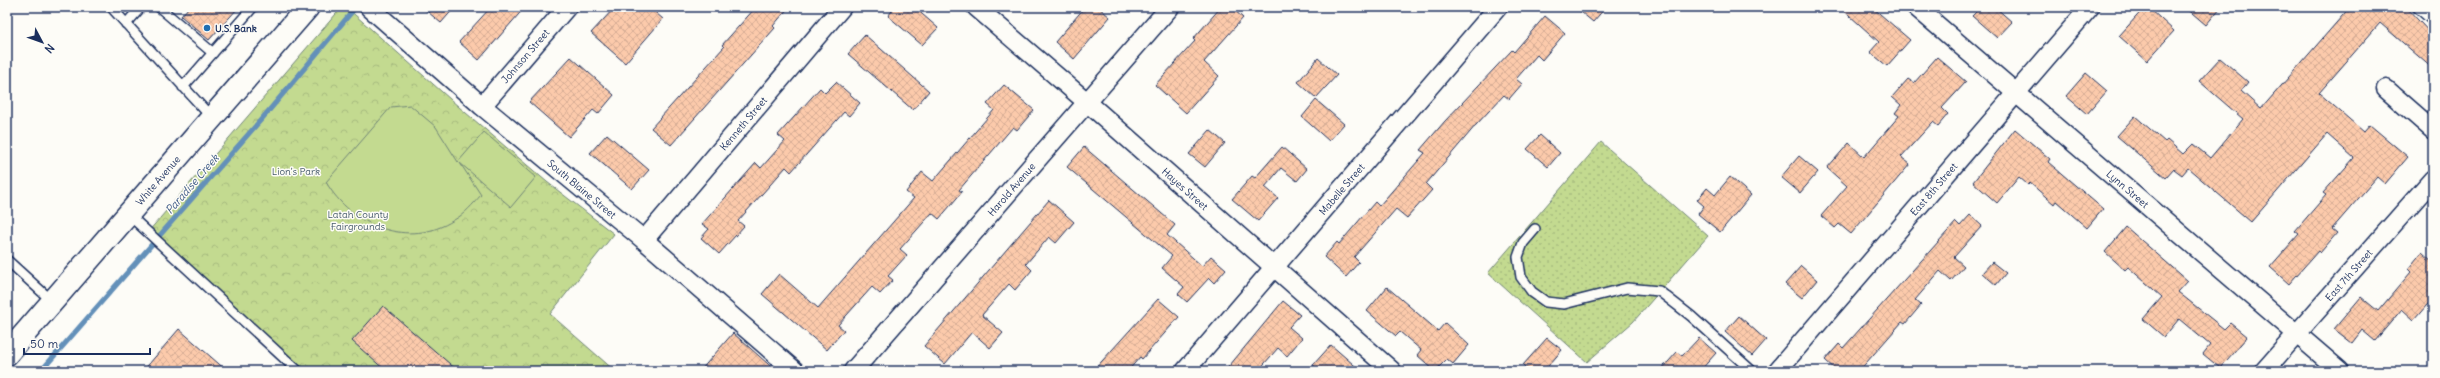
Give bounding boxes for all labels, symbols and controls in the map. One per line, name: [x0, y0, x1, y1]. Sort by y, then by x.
north arrow: [22, 22, 62, 62]
place label: U.S. Bank: [215, 22, 257, 35]
marker: U.S. Bank: [202, 23, 212, 33]
street label: Johnson Street: [499, 26, 553, 86]
text: N: [42, 41, 57, 56]
street label: Kenneth Street: [717, 94, 770, 153]
water label: Paradise Creek: [162, 150, 223, 217]
street label: White Avenue: [133, 153, 183, 208]
street label: South Blaine Street: [545, 157, 619, 222]
street label: Harold Avenue: [985, 160, 1038, 219]
street label: East 8th Street: [1907, 160, 1961, 219]
street label: Mabelle Street: [1316, 161, 1368, 218]
park label: Lion's Park: [272, 165, 320, 178]
street label: Hayes Street: [1159, 165, 1211, 213]
street label: Lynn Street: [2104, 167, 2152, 211]
park label: Latah County Fairgrounds: [328, 208, 389, 233]
street label: East 7th Street: [2323, 246, 2376, 304]
scale bar: [24, 330, 150, 356]
text: 50 m: [30, 336, 59, 351]

